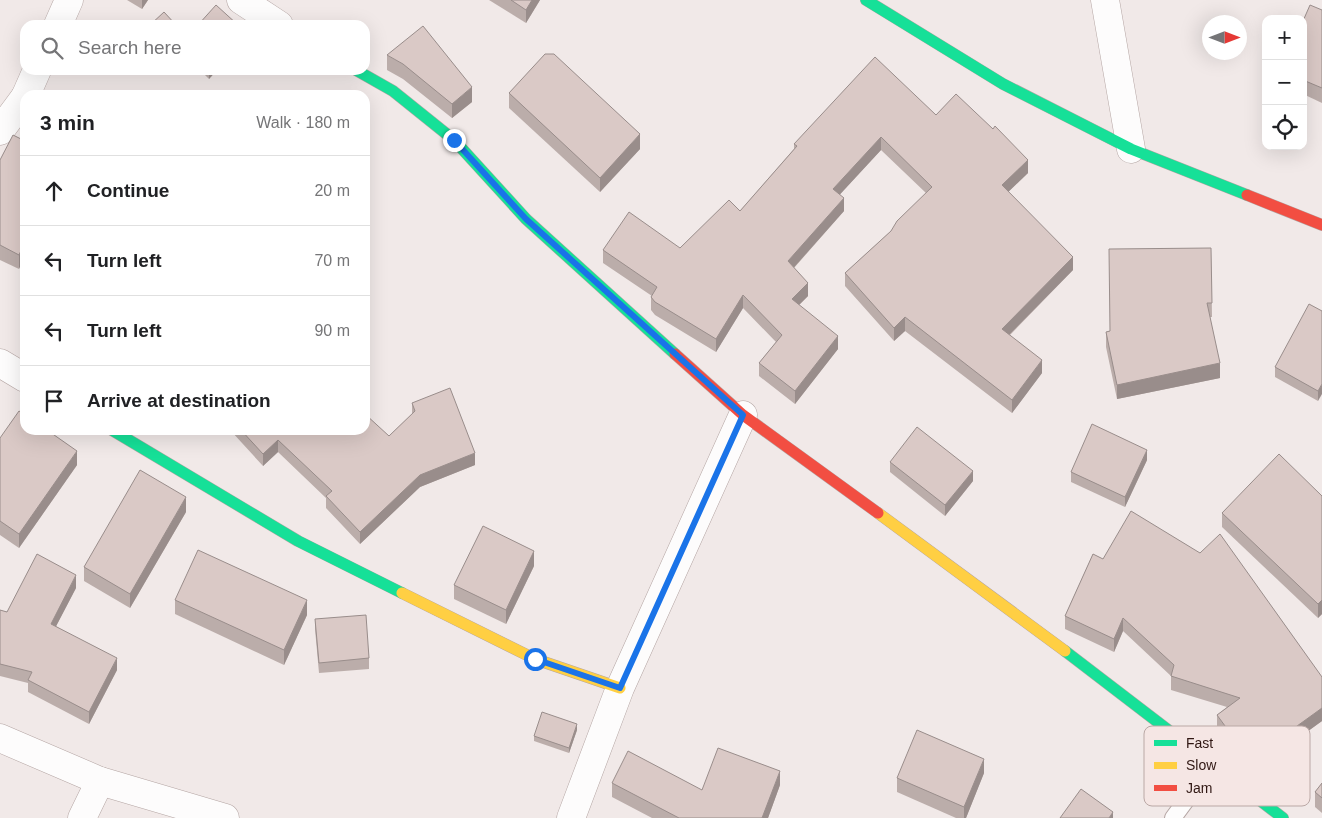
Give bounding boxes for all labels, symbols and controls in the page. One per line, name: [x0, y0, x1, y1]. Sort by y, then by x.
north arrow: [1202, 15, 1247, 60]
map controls: [1262, 15, 1307, 150]
button: +: [1262, 15, 1307, 60]
search box: [20, 20, 370, 75]
icon: search: [38, 34, 66, 62]
text: Search here: [78, 37, 182, 58]
button: −: [1262, 60, 1307, 105]
button: locate: [1262, 105, 1307, 150]
text: 3 min: [40, 111, 95, 134]
text: Walk · 180 m: [256, 114, 350, 131]
route end: [443, 129, 466, 152]
icon: ahead: [40, 177, 68, 205]
text: Continue: [87, 180, 169, 201]
text: 20 m: [314, 182, 350, 199]
icon: left: [40, 247, 68, 275]
text: Turn left: [87, 250, 162, 271]
text: 70 m: [314, 252, 350, 269]
icon: left: [40, 317, 68, 345]
text: Turn left: [87, 320, 162, 341]
text: 90 m: [314, 322, 350, 339]
icon: arrive: [40, 387, 68, 415]
text: Arrive at destination: [87, 390, 271, 411]
route start: [524, 648, 547, 671]
legend: [1144, 726, 1310, 806]
text: Fast: [1186, 735, 1213, 751]
text: Slow: [1186, 757, 1217, 773]
text: Jam: [1186, 780, 1212, 796]

